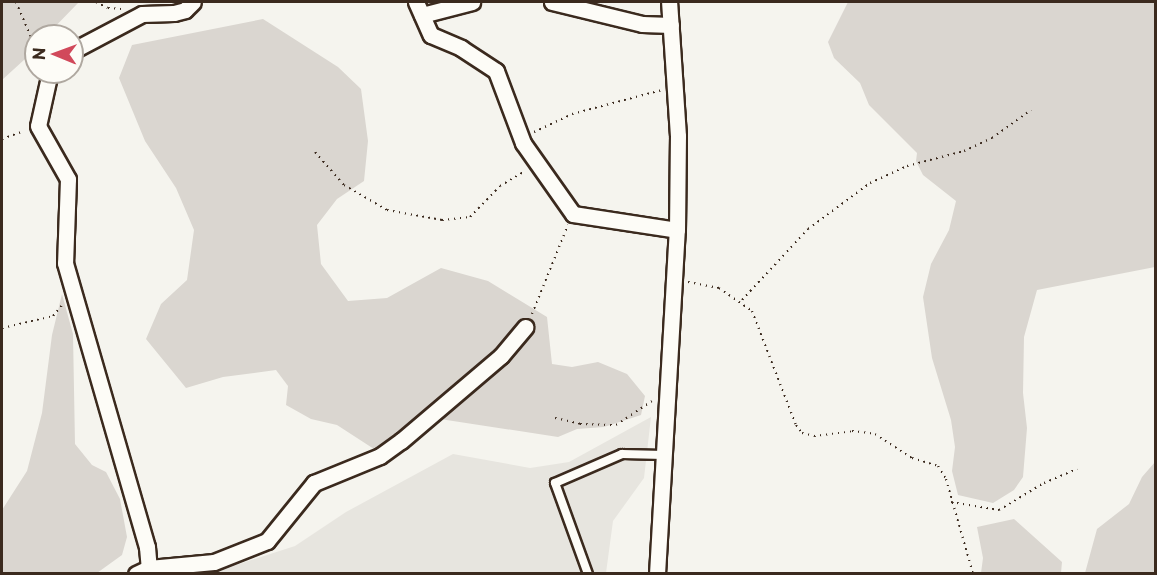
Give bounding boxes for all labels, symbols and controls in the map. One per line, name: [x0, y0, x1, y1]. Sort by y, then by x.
north arrow: [24, 24, 84, 84]
text: N: [26, 47, 50, 60]

